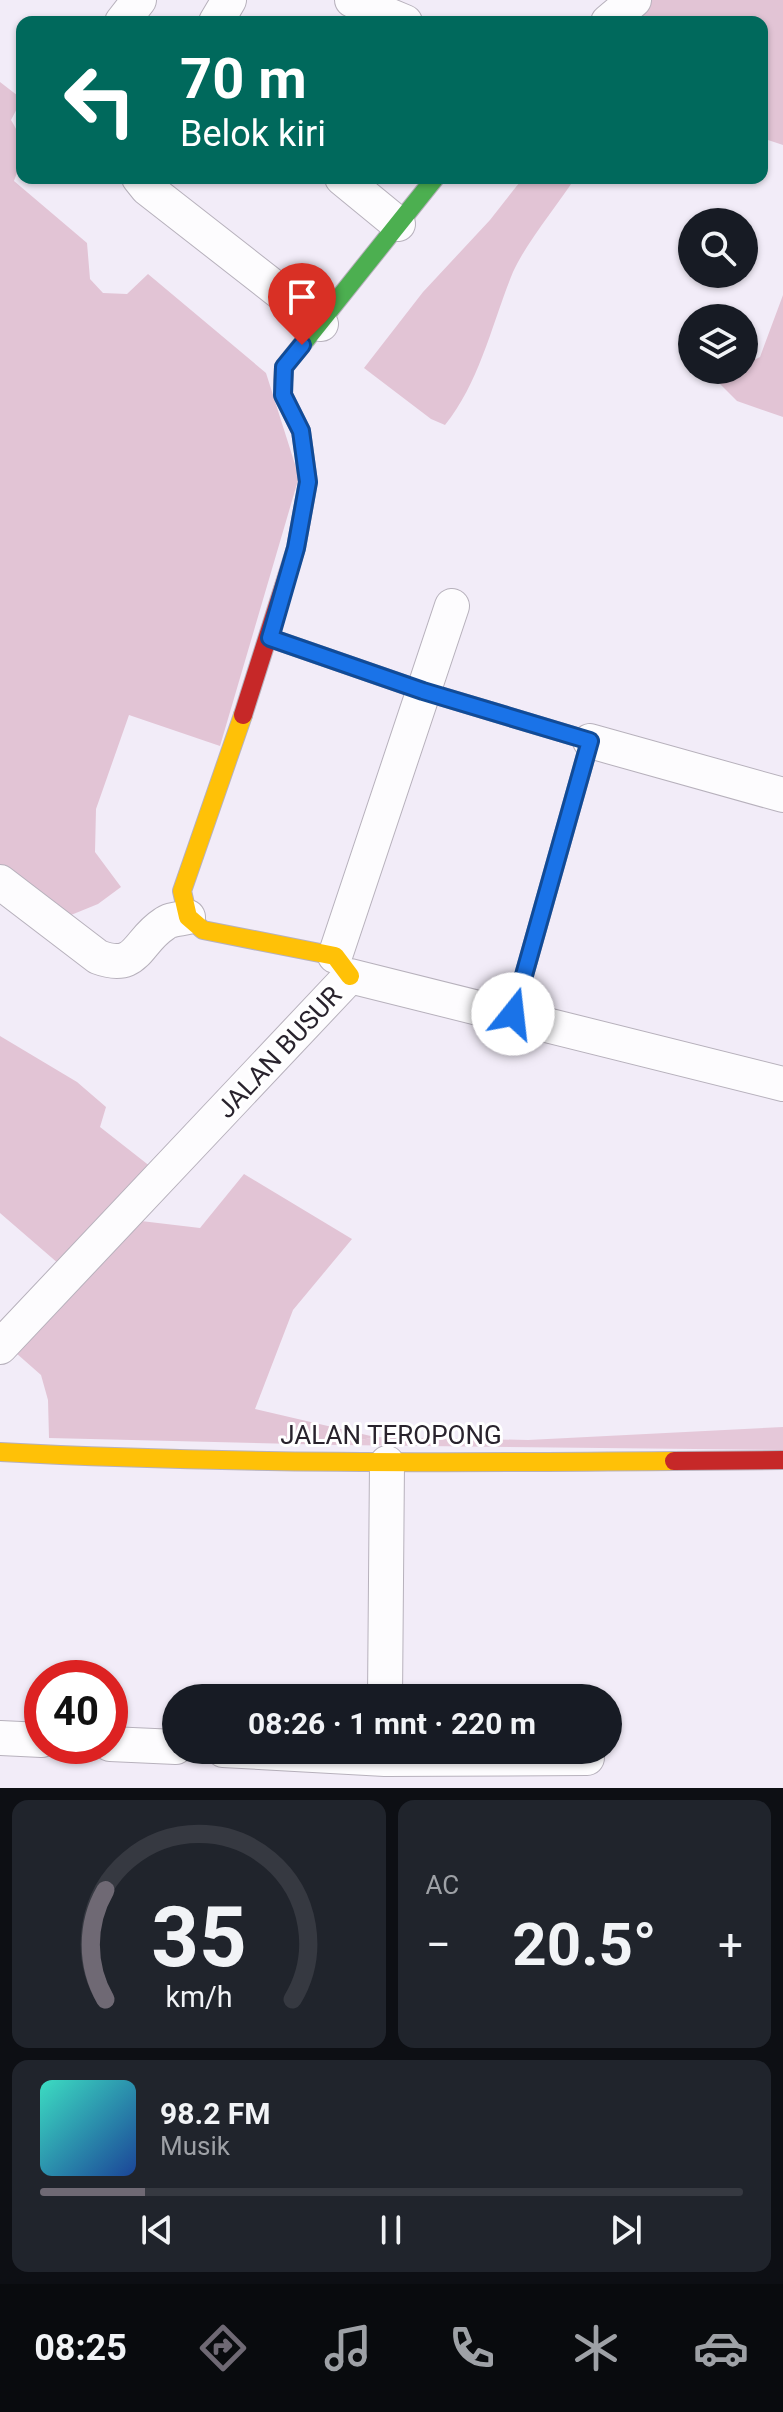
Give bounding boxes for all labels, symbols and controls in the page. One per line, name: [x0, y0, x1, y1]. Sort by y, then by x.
text: 70 m: [180, 46, 307, 112]
icon: left: [48, 48, 152, 152]
text: Belok kiri: [180, 113, 326, 155]
map controls: [678, 208, 758, 384]
button: search: [678, 208, 758, 288]
pin: [268, 263, 336, 345]
icon: arrive: [280, 275, 324, 319]
button: layers: [678, 304, 758, 384]
position arrow: [471, 972, 555, 1056]
street label: JALAN BUSUR: [211, 980, 347, 1124]
street label: JALAN TEROPONG: [280, 1420, 502, 1450]
speed limit sign: 40: [24, 1660, 128, 1764]
text: 08:26 · 1 mnt · 220 m: [248, 1706, 536, 1741]
text: AC: [426, 1870, 459, 1900]
text: 35: [151, 1889, 246, 1986]
text: 20.5°: [512, 1909, 656, 1980]
text: −: [426, 1919, 451, 1971]
text: +: [718, 1919, 743, 1971]
text: km/h: [165, 1980, 232, 2014]
text: 98.2 FM: [160, 2096, 271, 2131]
text: Musik: [160, 2131, 230, 2161]
icon: previous: [135, 2208, 179, 2252]
icon: pause: [369, 2208, 413, 2252]
icon: next: [604, 2208, 648, 2252]
icon: directions: [195, 2320, 251, 2376]
icon: music: [320, 2320, 376, 2376]
icon: phone: [444, 2320, 500, 2376]
icon: climate: [568, 2320, 624, 2376]
icon: car: [693, 2320, 749, 2376]
text: 08:25: [34, 2327, 127, 2369]

